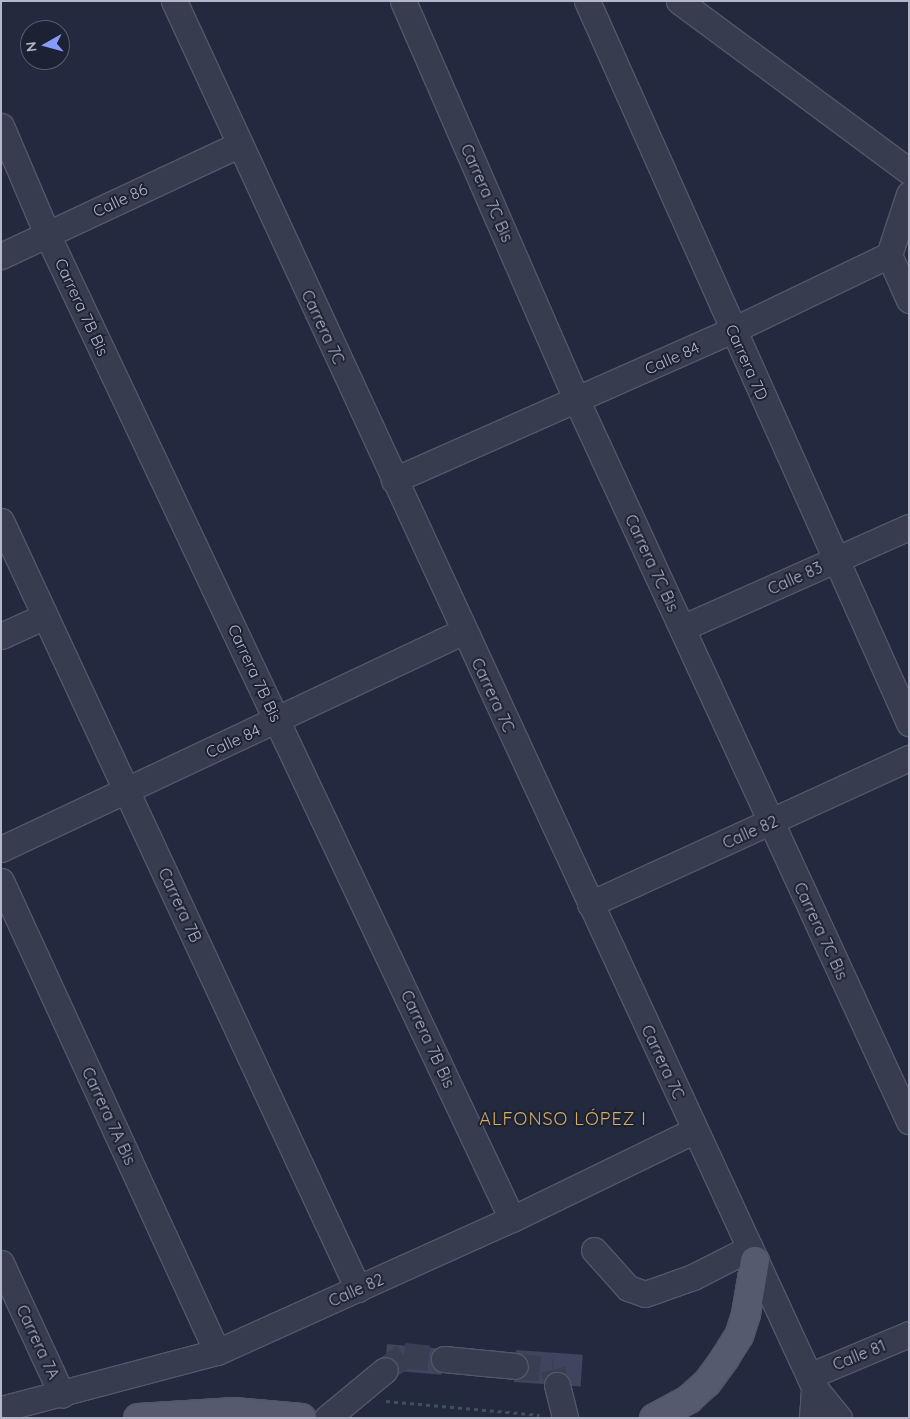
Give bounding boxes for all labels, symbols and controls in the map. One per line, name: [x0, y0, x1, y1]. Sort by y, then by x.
north arrow: [20, 20, 70, 70]
text: N: [22, 41, 41, 53]
street label: Carrera 7C Bis: [457, 141, 517, 245]
street label: Calle 86: [90, 179, 150, 221]
street label: Carrera 7B Bis: [51, 255, 113, 359]
street label: Carrera 7C: [297, 287, 349, 367]
street label: Carrera 7D: [722, 321, 772, 403]
street label: Calle 84: [642, 337, 702, 379]
street label: Carrera 7C Bis: [621, 511, 683, 615]
street label: Calle 83: [765, 557, 825, 599]
street label: Carrera 7B Bis: [224, 621, 286, 725]
street label: Carrera 7C: [467, 655, 519, 735]
street label: Calle 84: [203, 720, 263, 762]
street label: Calle 82: [719, 811, 781, 853]
street label: Carrera 7B: [154, 865, 206, 945]
street label: Carrera 7C Bis: [790, 879, 852, 983]
street label: Carrera 7B Bis: [397, 987, 459, 1091]
street label: Carrera 7C: [637, 1022, 689, 1102]
street label: Carrera 7A Bis: [78, 1064, 140, 1168]
district label: ALFONSO LÓPEZ I: [477, 1108, 649, 1130]
street label: Calle 82: [325, 1269, 387, 1311]
street label: Carrera 7A: [12, 1302, 64, 1382]
street label: Calle 81: [830, 1336, 888, 1374]

